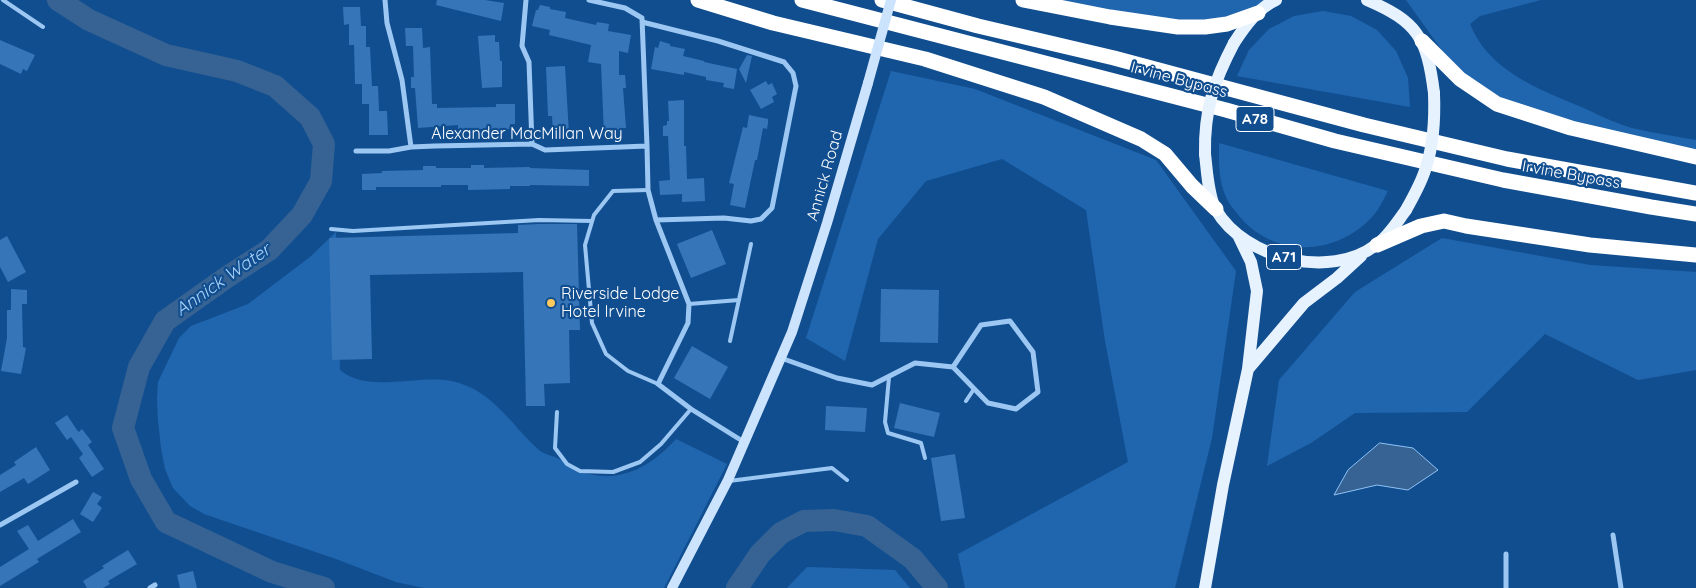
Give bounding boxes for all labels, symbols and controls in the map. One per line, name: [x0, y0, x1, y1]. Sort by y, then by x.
street label: Irvine Bypass: [1129, 58, 1229, 102]
road number: A78: [1236, 106, 1274, 132]
street label: Alexander MacMillan Way: [431, 124, 623, 144]
street label: Annick Road: [803, 129, 847, 223]
street label: Irvine Bypass: [1520, 157, 1622, 193]
water label: Annick Water: [171, 239, 275, 321]
road number: A71: [1266, 244, 1302, 270]
place label: Riverside Lodge Hotel Irvine: [561, 284, 679, 322]
marker: Riverside Lodge Hotel Irvine: [545, 297, 557, 309]

